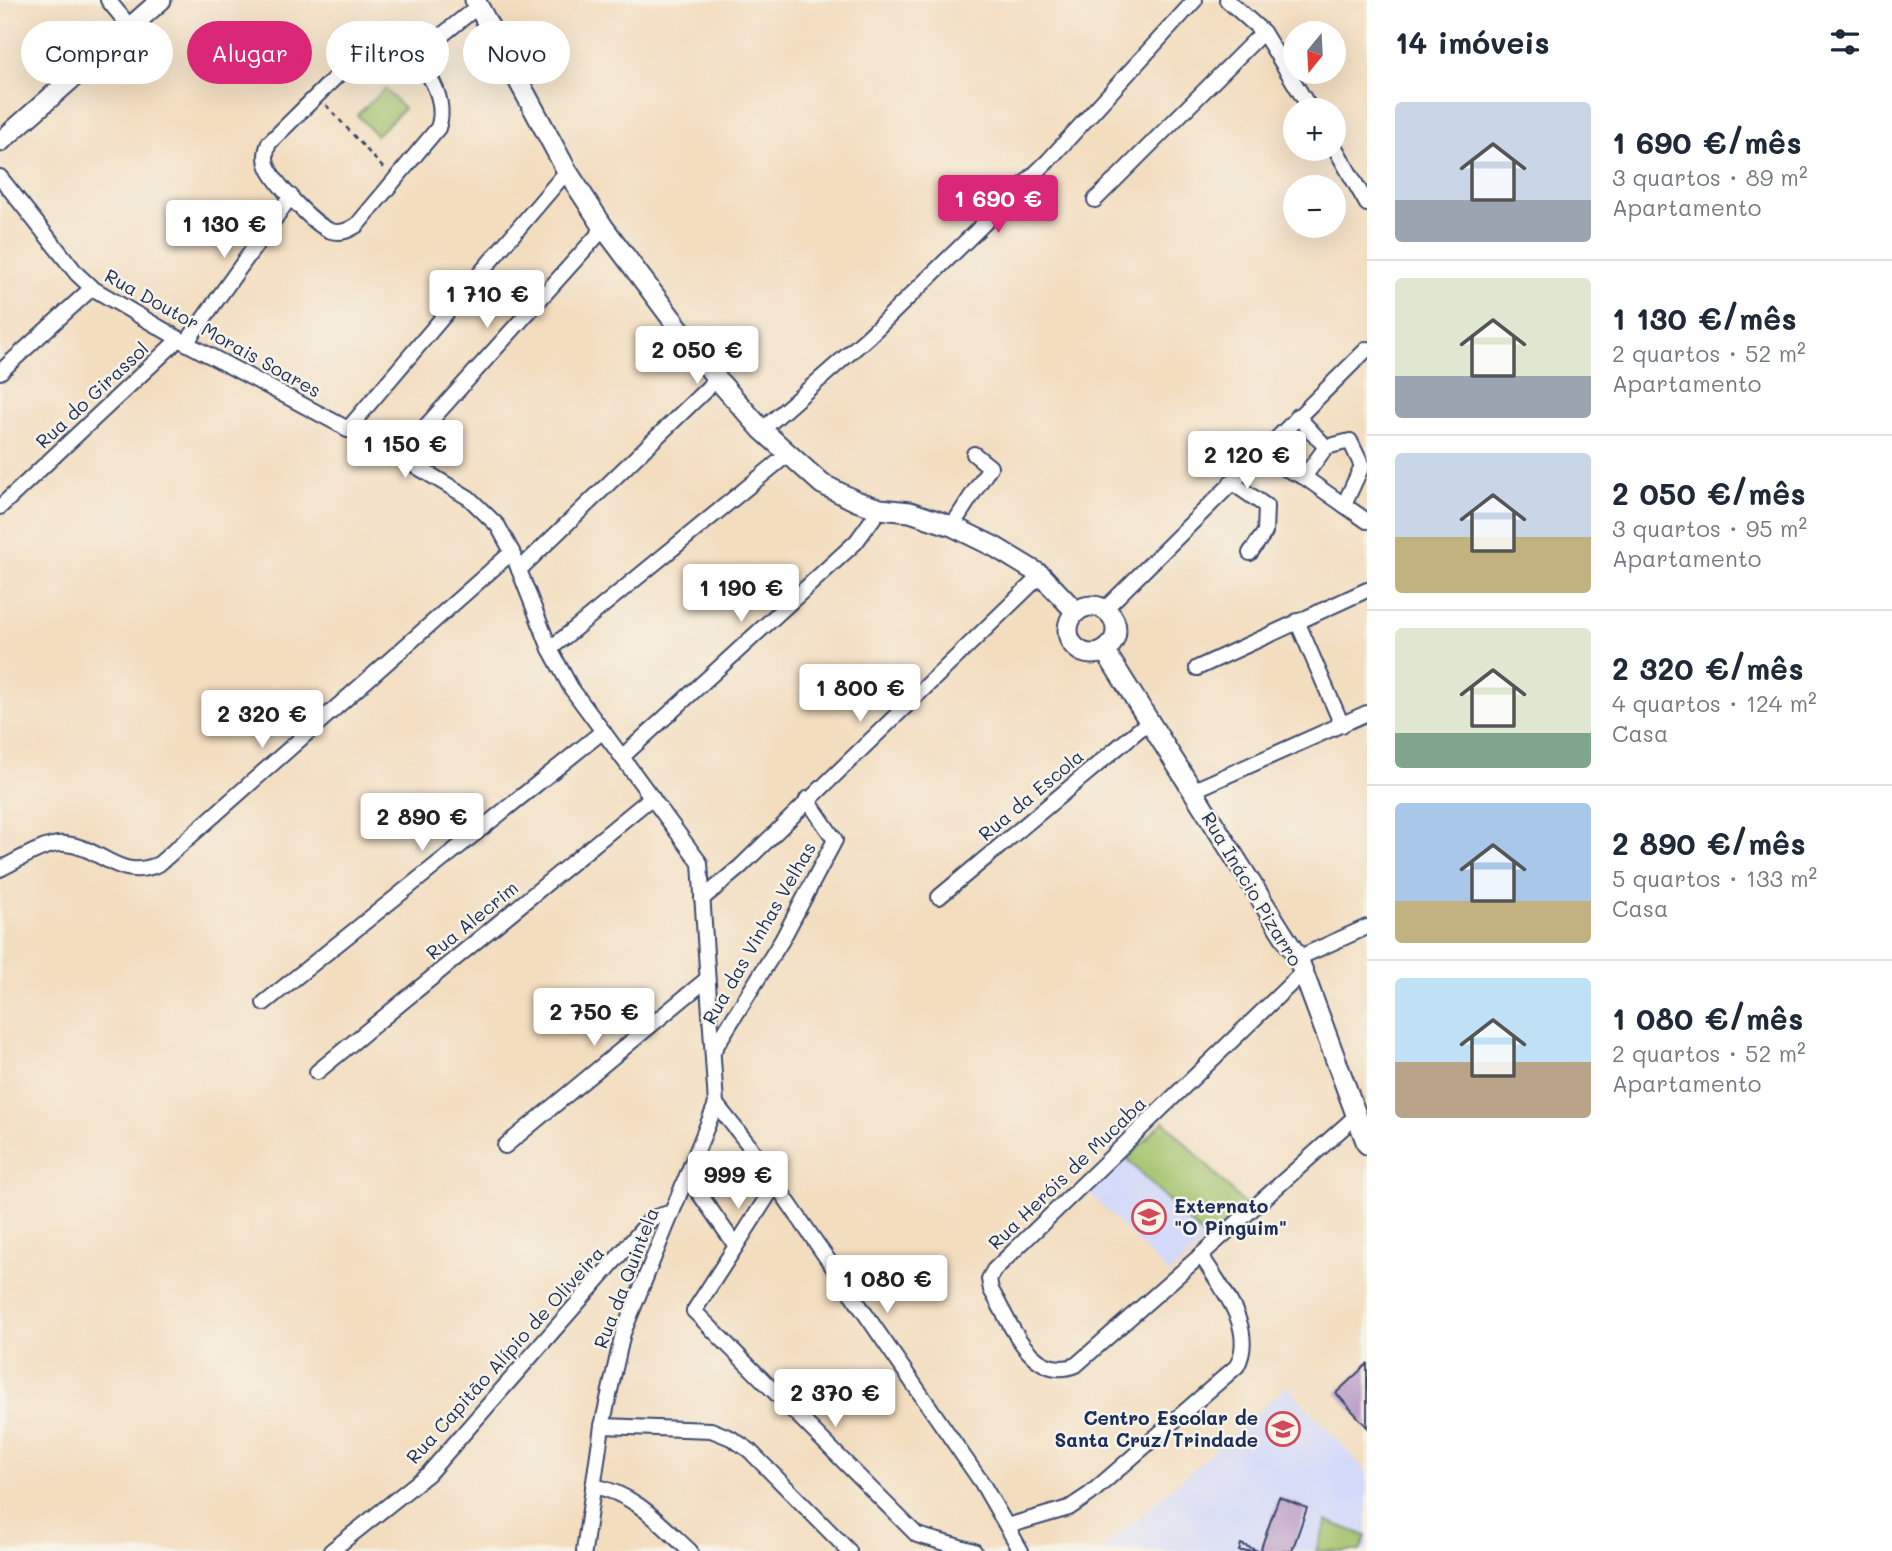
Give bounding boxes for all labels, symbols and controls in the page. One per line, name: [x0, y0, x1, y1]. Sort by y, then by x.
chip: Comprar: [21, 21, 173, 84]
chip: Alugar: [187, 21, 312, 84]
chip: Filtros: [326, 21, 449, 84]
chip: Novo: [463, 21, 570, 84]
north arrow: [1283, 21, 1346, 84]
map controls: [1283, 21, 1346, 238]
text: 14 imóveis: [1395, 22, 1550, 62]
icon: filters: [1826, 23, 1864, 61]
button: +: [1283, 98, 1346, 161]
text: 1 690 €/mês: [1612, 122, 1802, 162]
icon: home: [1451, 130, 1535, 214]
text: 3 quartos · 89 m²: [1612, 162, 1808, 192]
button: −: [1283, 175, 1346, 238]
pin: 1 690 €: [933, 176, 1063, 235]
text: 1 690 €: [954, 183, 1042, 213]
text: Apartamento: [1612, 192, 1762, 222]
pin: 1 130 €: [159, 201, 289, 260]
text: 1 130 €: [182, 208, 266, 238]
street label: Rua Doutor Morais Soares: [101, 263, 326, 403]
pin: 1 710 €: [422, 270, 552, 330]
text: 1 710 €: [445, 278, 529, 308]
text: 1 130 €/mês: [1612, 298, 1797, 338]
icon: home: [1451, 306, 1535, 390]
pin: 2 050 €: [632, 326, 762, 386]
text: 2 050 €: [651, 334, 743, 364]
street label: Rua do Girassol: [30, 336, 153, 453]
text: 2 quartos · 52 m²: [1612, 338, 1806, 368]
text: Apartamento: [1612, 368, 1762, 398]
pin: 1 150 €: [340, 420, 470, 480]
text: 1 150 €: [363, 428, 447, 458]
pin: 2 120 €: [1182, 432, 1312, 491]
text: 2 120 €: [1204, 439, 1290, 469]
text: 2 050 €/mês: [1612, 473, 1806, 513]
icon: home: [1451, 481, 1535, 565]
text: 3 quartos · 95 m²: [1612, 513, 1807, 543]
text: Apartamento: [1612, 543, 1762, 573]
pin: 1 190 €: [676, 564, 806, 624]
text: 1 190 €: [699, 572, 783, 602]
text: 2 320 €/mês: [1612, 648, 1804, 688]
icon: home: [1451, 656, 1535, 740]
pin: 1 800 €: [795, 664, 925, 724]
text: 1 800 €: [815, 672, 905, 702]
text: 4 quartos · 124 m²: [1612, 688, 1817, 718]
pin: 2 320 €: [197, 690, 327, 750]
text: 2 320 €: [217, 698, 307, 728]
text: Casa: [1612, 718, 1668, 748]
street label: Rua da Escola: [973, 743, 1088, 846]
pin: 2 890 €: [357, 794, 487, 853]
text: 2 890 €: [377, 801, 467, 831]
street label: Rua Inácio Pizarro: [1196, 807, 1308, 970]
text: 2 890 €/mês: [1612, 823, 1806, 863]
icon: home: [1451, 831, 1535, 915]
street label: Rua das Vinhas Velhas: [696, 837, 821, 1028]
text: 5 quartos · 133 m²: [1612, 863, 1817, 893]
street label: Rua Alecrim: [420, 875, 523, 965]
text: Casa: [1612, 893, 1668, 923]
pin: 2 750 €: [529, 988, 659, 1048]
text: 2 750 €: [549, 996, 639, 1026]
text: 1 080 €/mês: [1612, 998, 1803, 1038]
icon: home: [1451, 1006, 1535, 1090]
text: 2 quartos · 52 m²: [1612, 1038, 1806, 1068]
text: Apartamento: [1612, 1068, 1762, 1098]
street label: Rua Heróis de Mucaba: [982, 1091, 1151, 1255]
pin: 999 €: [689, 1152, 787, 1211]
text: 999 €: [704, 1159, 772, 1189]
place label: Externato "O Pinguim": [1174, 1193, 1287, 1240]
school or university icon: Externato "O Pinguim": [1130, 1198, 1168, 1236]
street label: Rua da Quintela: [587, 1204, 664, 1352]
street label: Rua Capitão Alípio de Oliveira: [400, 1241, 609, 1469]
pin: 1 080 €: [822, 1256, 952, 1315]
text: 1 080 €: [842, 1263, 932, 1293]
pin: 2 370 €: [770, 1370, 900, 1429]
text: 2 370 €: [790, 1377, 880, 1407]
place label: Centro Escolar de Santa Cruz/Trindade: [1054, 1405, 1258, 1452]
school or university icon: Centro Escolar de Santa Cruz/Trindade: [1264, 1410, 1302, 1448]

